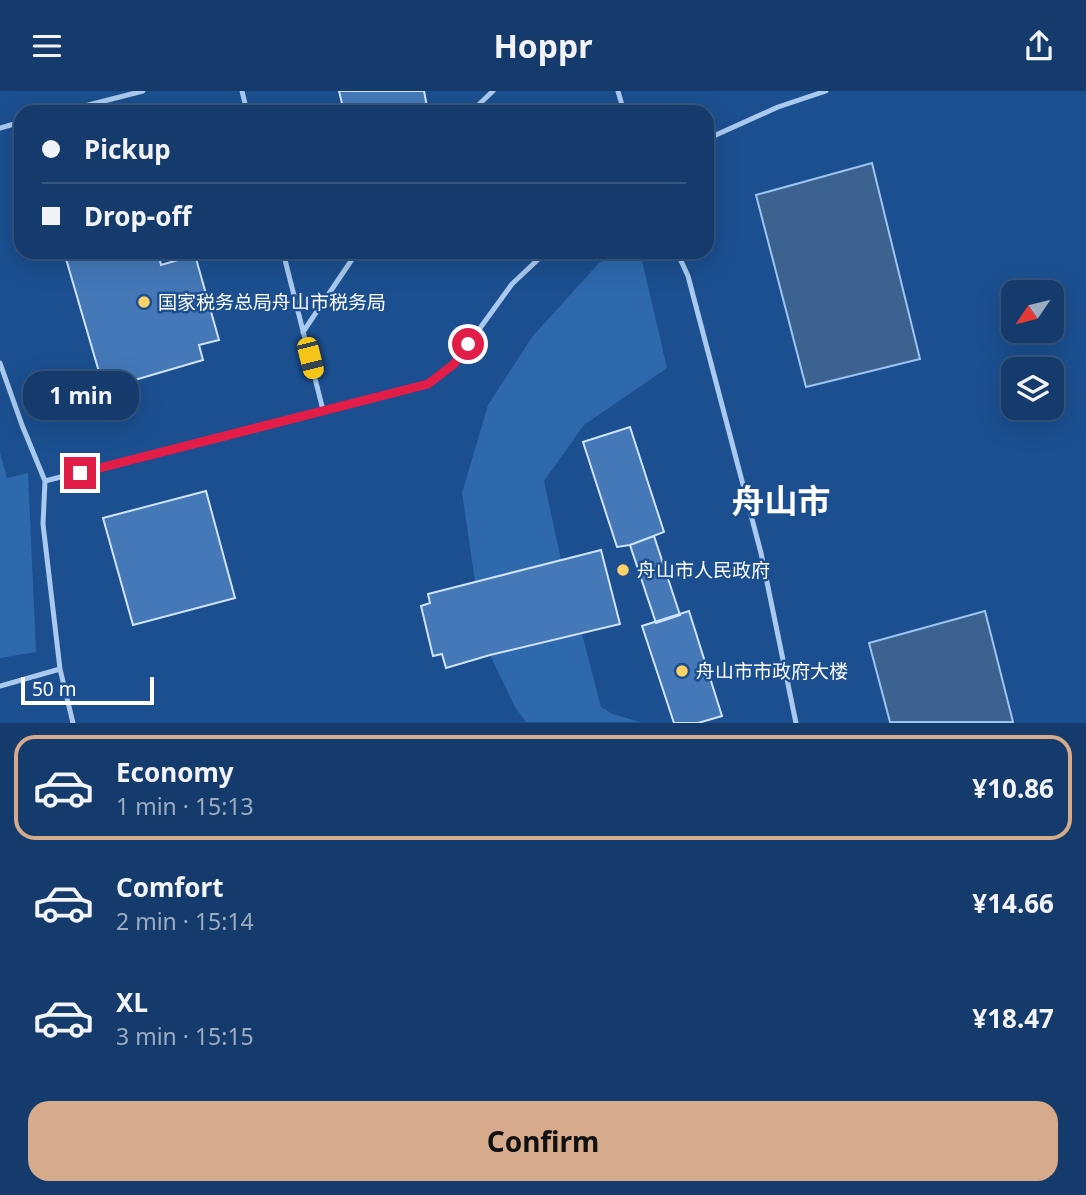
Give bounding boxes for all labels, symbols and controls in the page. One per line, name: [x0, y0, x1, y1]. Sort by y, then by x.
text: Hoppr: [493, 24, 593, 67]
icon: menu: [28, 27, 66, 65]
icon: share: [1020, 27, 1058, 65]
text: Pickup: [84, 131, 171, 167]
text: Drop-off: [84, 198, 191, 234]
north arrow: [1001, 280, 1064, 343]
map controls: [1001, 280, 1064, 420]
place label: 国家税务总局舟山市税务局: [158, 289, 386, 315]
marker: 国家税务总局舟山市税务局: [136, 294, 152, 310]
route start: [452, 328, 484, 360]
car: [295, 335, 326, 381]
button: layers: [1001, 357, 1064, 420]
callout: 1 min: [22, 371, 138, 421]
text: 1 min: [49, 379, 113, 411]
route end: [64, 457, 96, 489]
district label: 舟山市: [732, 478, 831, 523]
place label: 舟山市人民政府: [637, 557, 770, 583]
marker: 舟山市人民政府: [615, 562, 631, 578]
place label: 舟山市市政府大楼: [696, 658, 848, 684]
marker: 舟山市市政府大楼: [674, 663, 690, 679]
scale bar: [21, 673, 154, 705]
text: 50 m: [32, 676, 76, 702]
text: Economy: [116, 754, 234, 790]
icon: car: [32, 756, 95, 819]
text: ¥10.86: [972, 770, 1054, 806]
text: 1 min · 15:13: [116, 790, 254, 822]
text: Comfort: [116, 869, 224, 905]
icon: car: [32, 871, 95, 934]
text: ¥14.66: [972, 885, 1054, 921]
text: 2 min · 15:14: [116, 905, 254, 937]
text: XL: [116, 984, 148, 1020]
icon: car: [32, 986, 95, 1049]
text: ¥18.47: [972, 1000, 1054, 1036]
text: 3 min · 15:15: [116, 1020, 254, 1052]
button: Confirm: [28, 1101, 1058, 1181]

